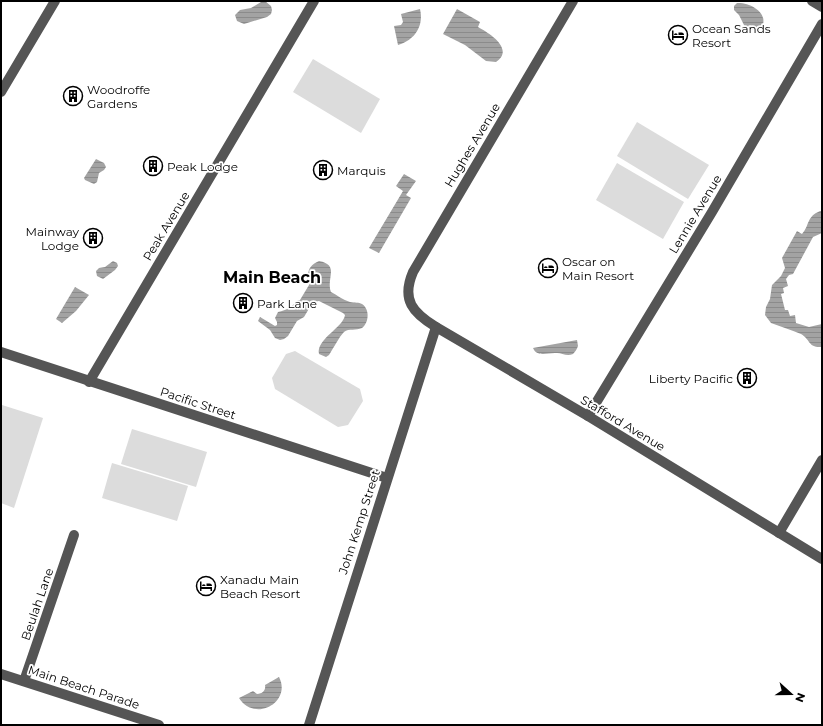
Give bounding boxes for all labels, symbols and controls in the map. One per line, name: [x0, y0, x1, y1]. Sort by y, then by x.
place label: Ocean Sands Resort: [692, 21, 771, 50]
hotel icon: Ocean Sands Resort: [667, 24, 689, 46]
place label: Woodroffe Gardens: [87, 82, 150, 111]
building icon: Woodroffe Gardens: [62, 85, 84, 107]
street label: Hughes Avenue: [441, 100, 503, 190]
building icon: Peak Lodge: [142, 155, 164, 177]
place label: Peak Lodge: [167, 159, 238, 174]
building icon: Marquis: [312, 159, 334, 181]
place label: Marquis: [337, 163, 386, 178]
street label: Lennie Avenue: [666, 172, 724, 256]
street label: Peak Avenue: [139, 189, 193, 263]
place label: Mainway Lodge: [26, 224, 79, 253]
building icon: Mainway Lodge: [82, 227, 104, 249]
place label: Oscar on Main Resort: [562, 254, 634, 283]
hotel icon: Oscar on Main Resort: [537, 257, 559, 279]
district label: Main Beach: [223, 268, 321, 287]
building icon: Park Lane: [232, 292, 254, 314]
place label: Park Lane: [257, 296, 317, 311]
building icon: Liberty Pacific: [736, 367, 758, 389]
place label: Liberty Pacific: [649, 371, 733, 386]
street label: Pacific Street: [158, 384, 238, 422]
street label: Stafford Avenue: [578, 392, 668, 454]
street label: John Kemp Street: [335, 468, 383, 577]
street label: Beulah Lane: [18, 566, 56, 642]
place label: Xanadu Main Beach Resort: [220, 572, 300, 601]
hotel icon: Xanadu Main Beach Resort: [195, 575, 217, 597]
street label: Main Beach Parade: [26, 662, 142, 712]
north arrow: [771, 674, 811, 714]
text: N: [792, 691, 808, 704]

